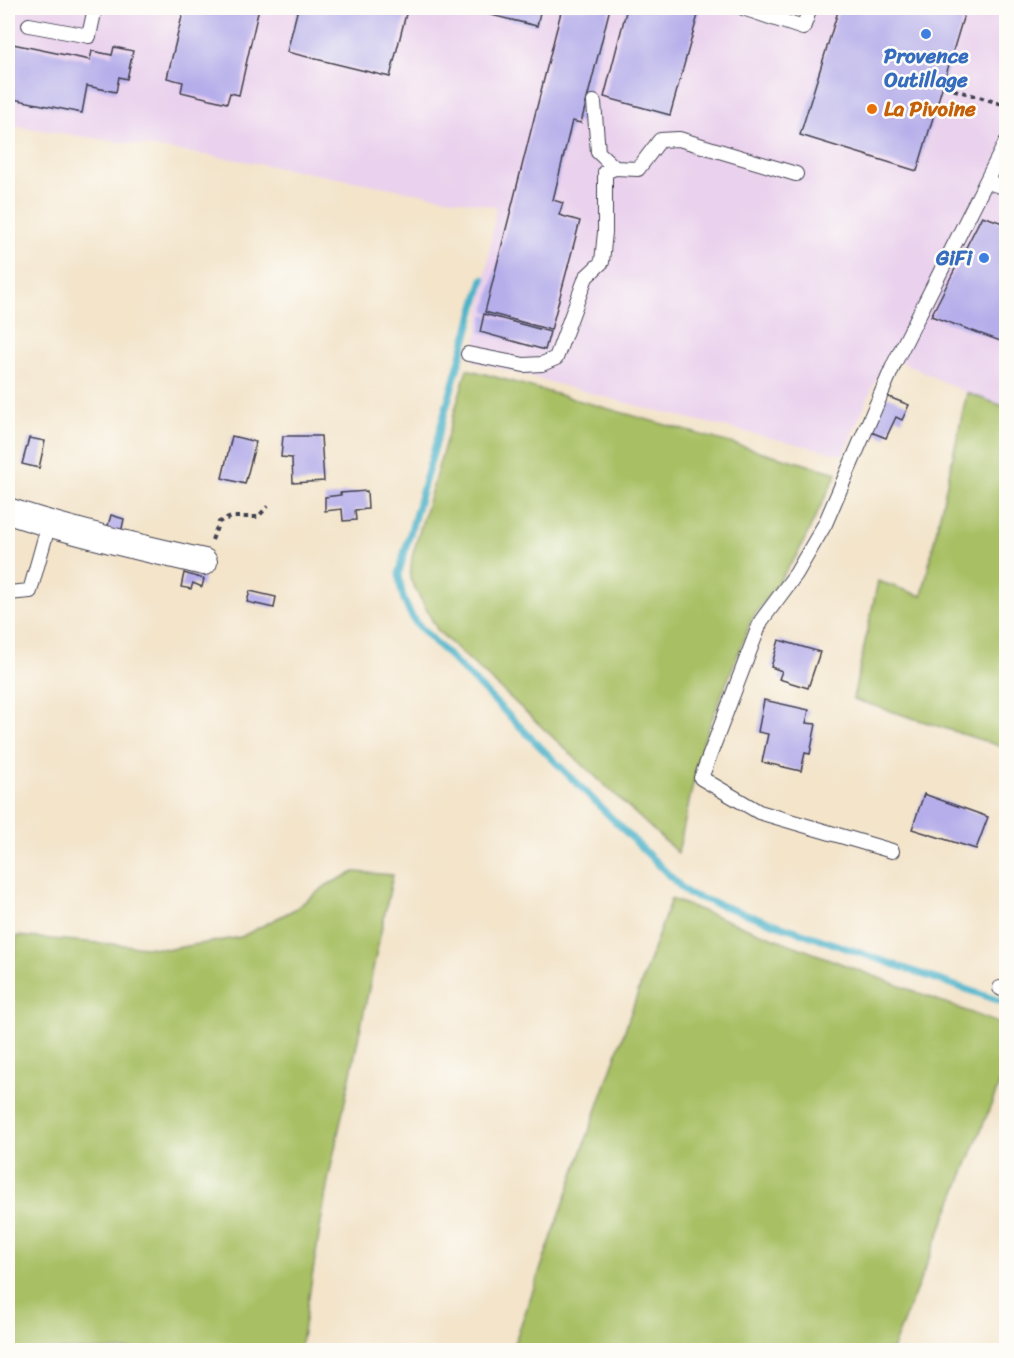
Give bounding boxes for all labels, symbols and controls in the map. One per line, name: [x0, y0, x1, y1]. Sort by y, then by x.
marker: Provence Outillage: [919, 27, 933, 41]
place label: Provence Outillage: [884, 37, 969, 99]
place label: La Pivoine: [884, 90, 976, 128]
marker: La Pivoine: [865, 102, 879, 116]
place label: GiFi: [935, 239, 973, 277]
marker: GiFi: [977, 251, 991, 265]

